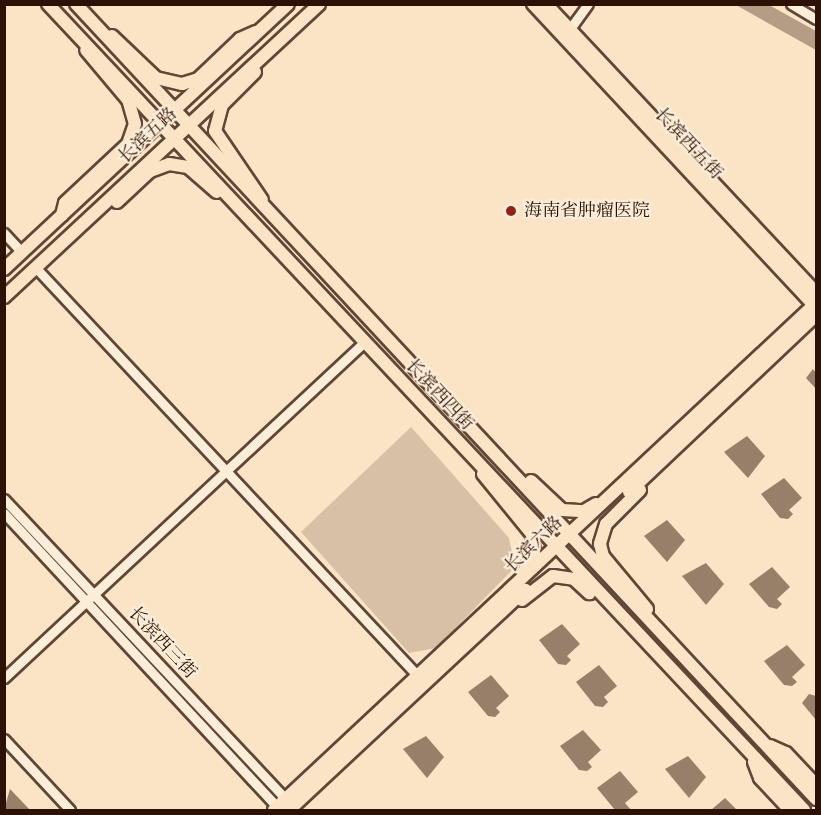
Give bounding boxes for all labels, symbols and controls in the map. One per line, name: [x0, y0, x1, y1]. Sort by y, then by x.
street label: 长滨五路: [114, 104, 182, 168]
street label: 长滨西五街: [649, 104, 727, 184]
place label: 海南省肿瘤医院: [524, 200, 650, 222]
marker: 海南省肿瘤医院: [502, 202, 520, 220]
street label: 长滨西四街: [400, 355, 478, 435]
street label: 长滨六路: [501, 512, 567, 578]
street label: 长滨西三街: [123, 603, 201, 683]

